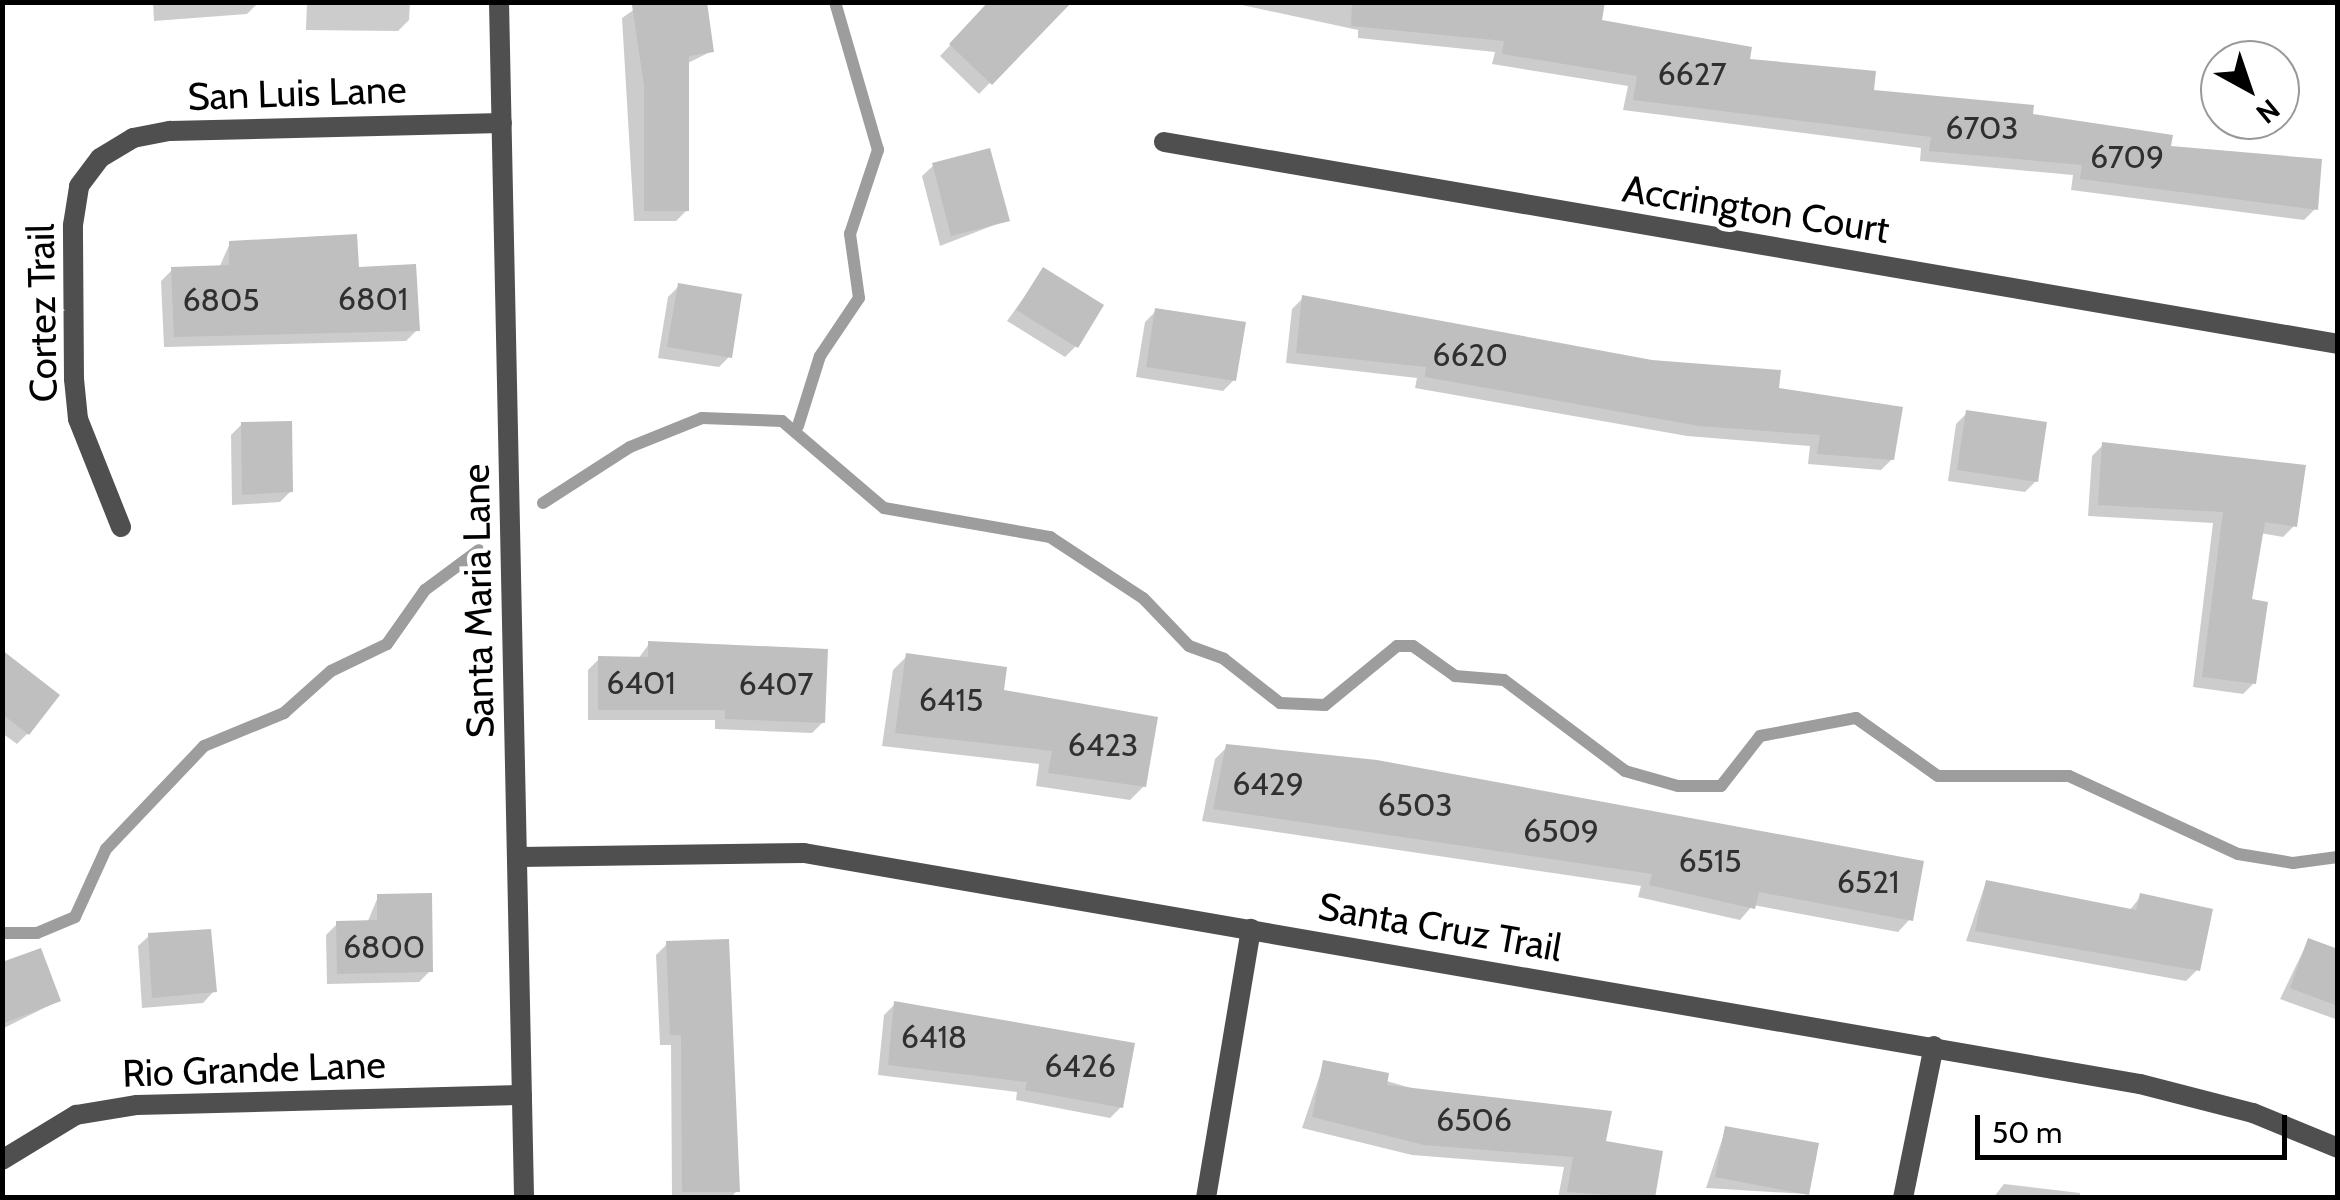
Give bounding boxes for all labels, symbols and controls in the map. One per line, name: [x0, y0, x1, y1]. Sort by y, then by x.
north arrow: [2200, 40, 2300, 140]
house number: 6627: [1657, 55, 1727, 93]
street label: San Luis Lane: [187, 66, 407, 120]
text: N: [2249, 92, 2287, 131]
house number: 6703: [1945, 109, 2019, 147]
house number: 6709: [2090, 138, 2164, 176]
street label: Accrington Court: [1619, 165, 1893, 253]
street label: Cortez Trail: [18, 223, 66, 403]
house number: 6801: [338, 280, 408, 318]
house number: 6805: [182, 281, 260, 319]
house number: 6620: [1432, 336, 1508, 374]
street label: Santa Maria Lane: [453, 463, 503, 739]
house number: 6401: [606, 664, 676, 702]
house number: 6407: [739, 665, 813, 703]
house number: 6415: [919, 681, 983, 719]
house number: 6423: [1068, 726, 1138, 764]
house number: 6429: [1232, 765, 1304, 803]
house number: 6503: [1377, 786, 1453, 824]
house number: 6509: [1523, 812, 1599, 850]
house number: 6515: [1678, 842, 1742, 880]
house number: 6521: [1837, 863, 1899, 901]
street label: Santa Cruz Trail: [1315, 883, 1565, 971]
house number: 6800: [343, 928, 425, 966]
house number: 6418: [901, 1018, 967, 1056]
street label: Rio Grande Lane: [121, 1042, 387, 1096]
house number: 6426: [1044, 1047, 1116, 1085]
scale bar: [1980, 1095, 2292, 1157]
house number: 6506: [1436, 1101, 1512, 1139]
text: 50 m: [1992, 1114, 2062, 1151]

